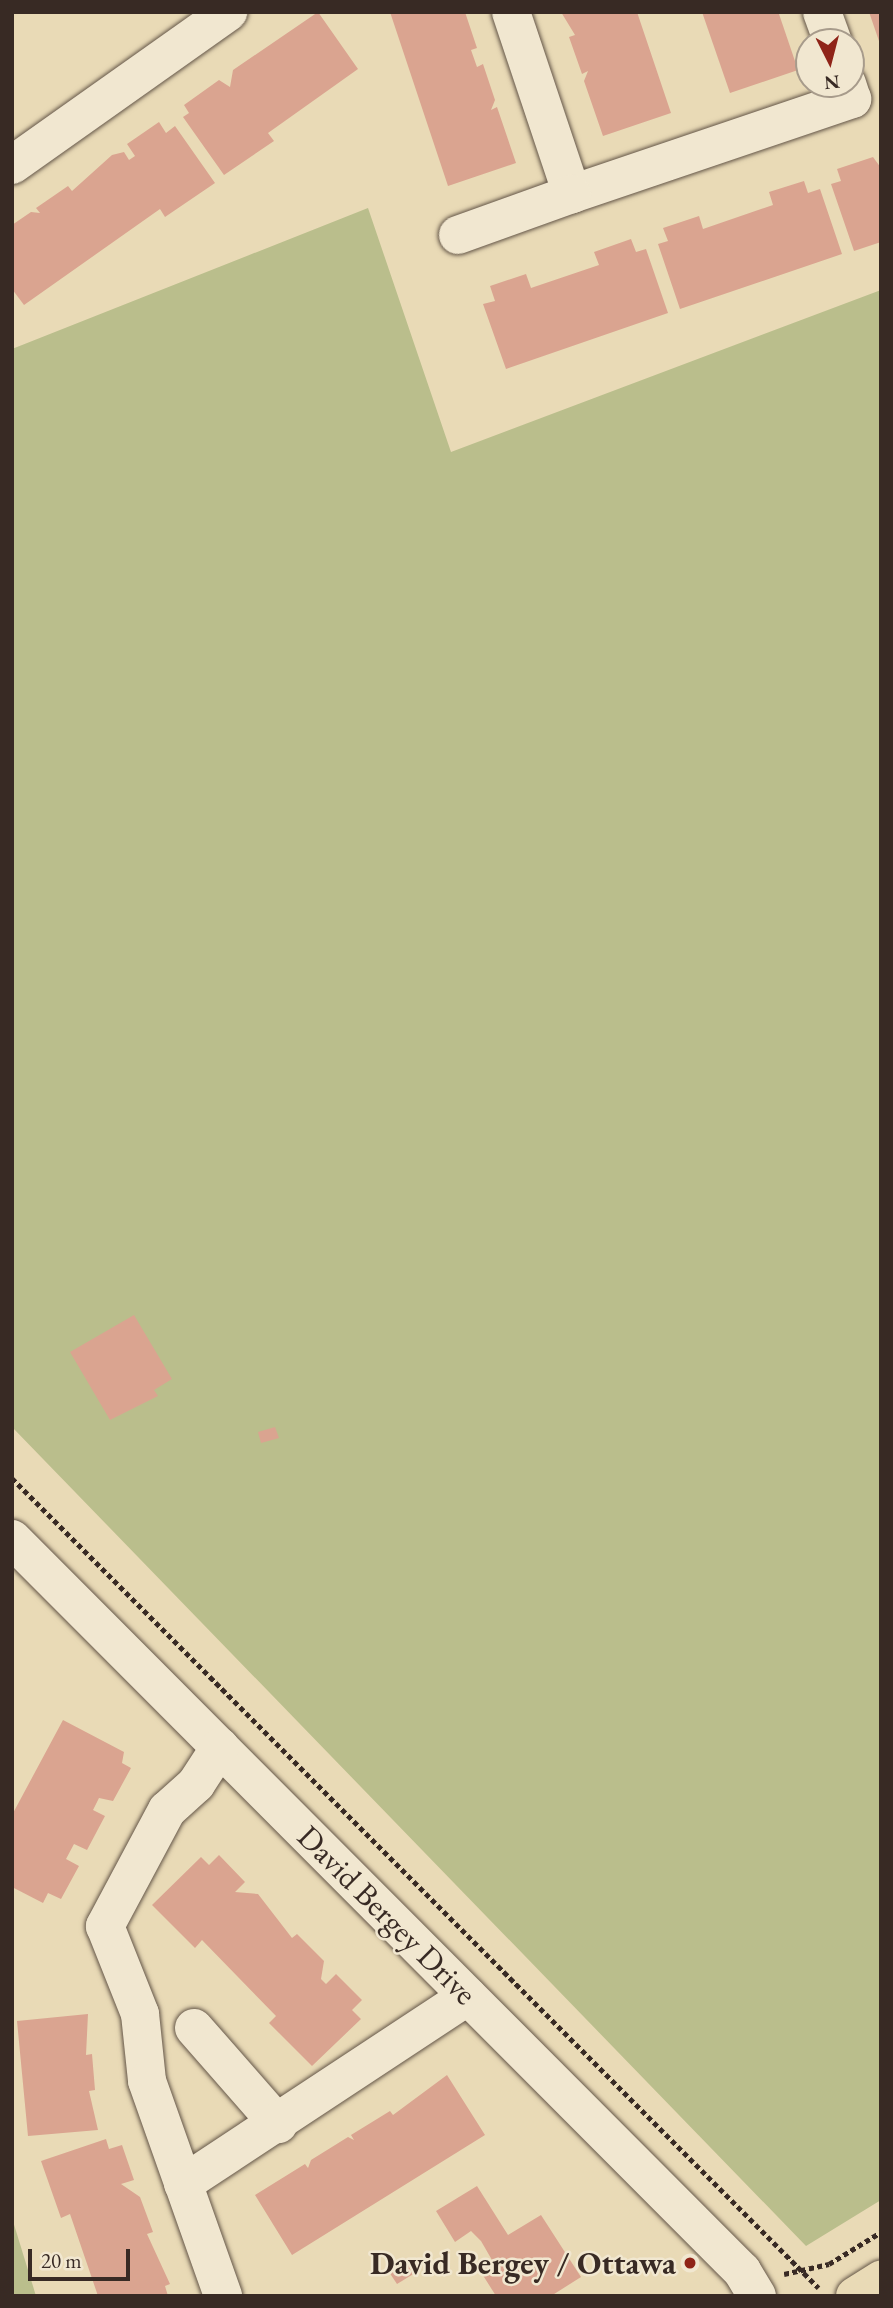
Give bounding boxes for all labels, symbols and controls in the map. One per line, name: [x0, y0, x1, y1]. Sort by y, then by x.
north arrow: [795, 28, 865, 98]
text: N: [823, 69, 841, 96]
street label: David Bergey Drive: [289, 1817, 485, 2013]
scale bar: [32, 2234, 133, 2278]
place label: David Bergey / Ottawa: [370, 2244, 676, 2282]
text: 20 m: [41, 2247, 82, 2274]
marker: David Bergey / Ottawa: [682, 2255, 698, 2271]

